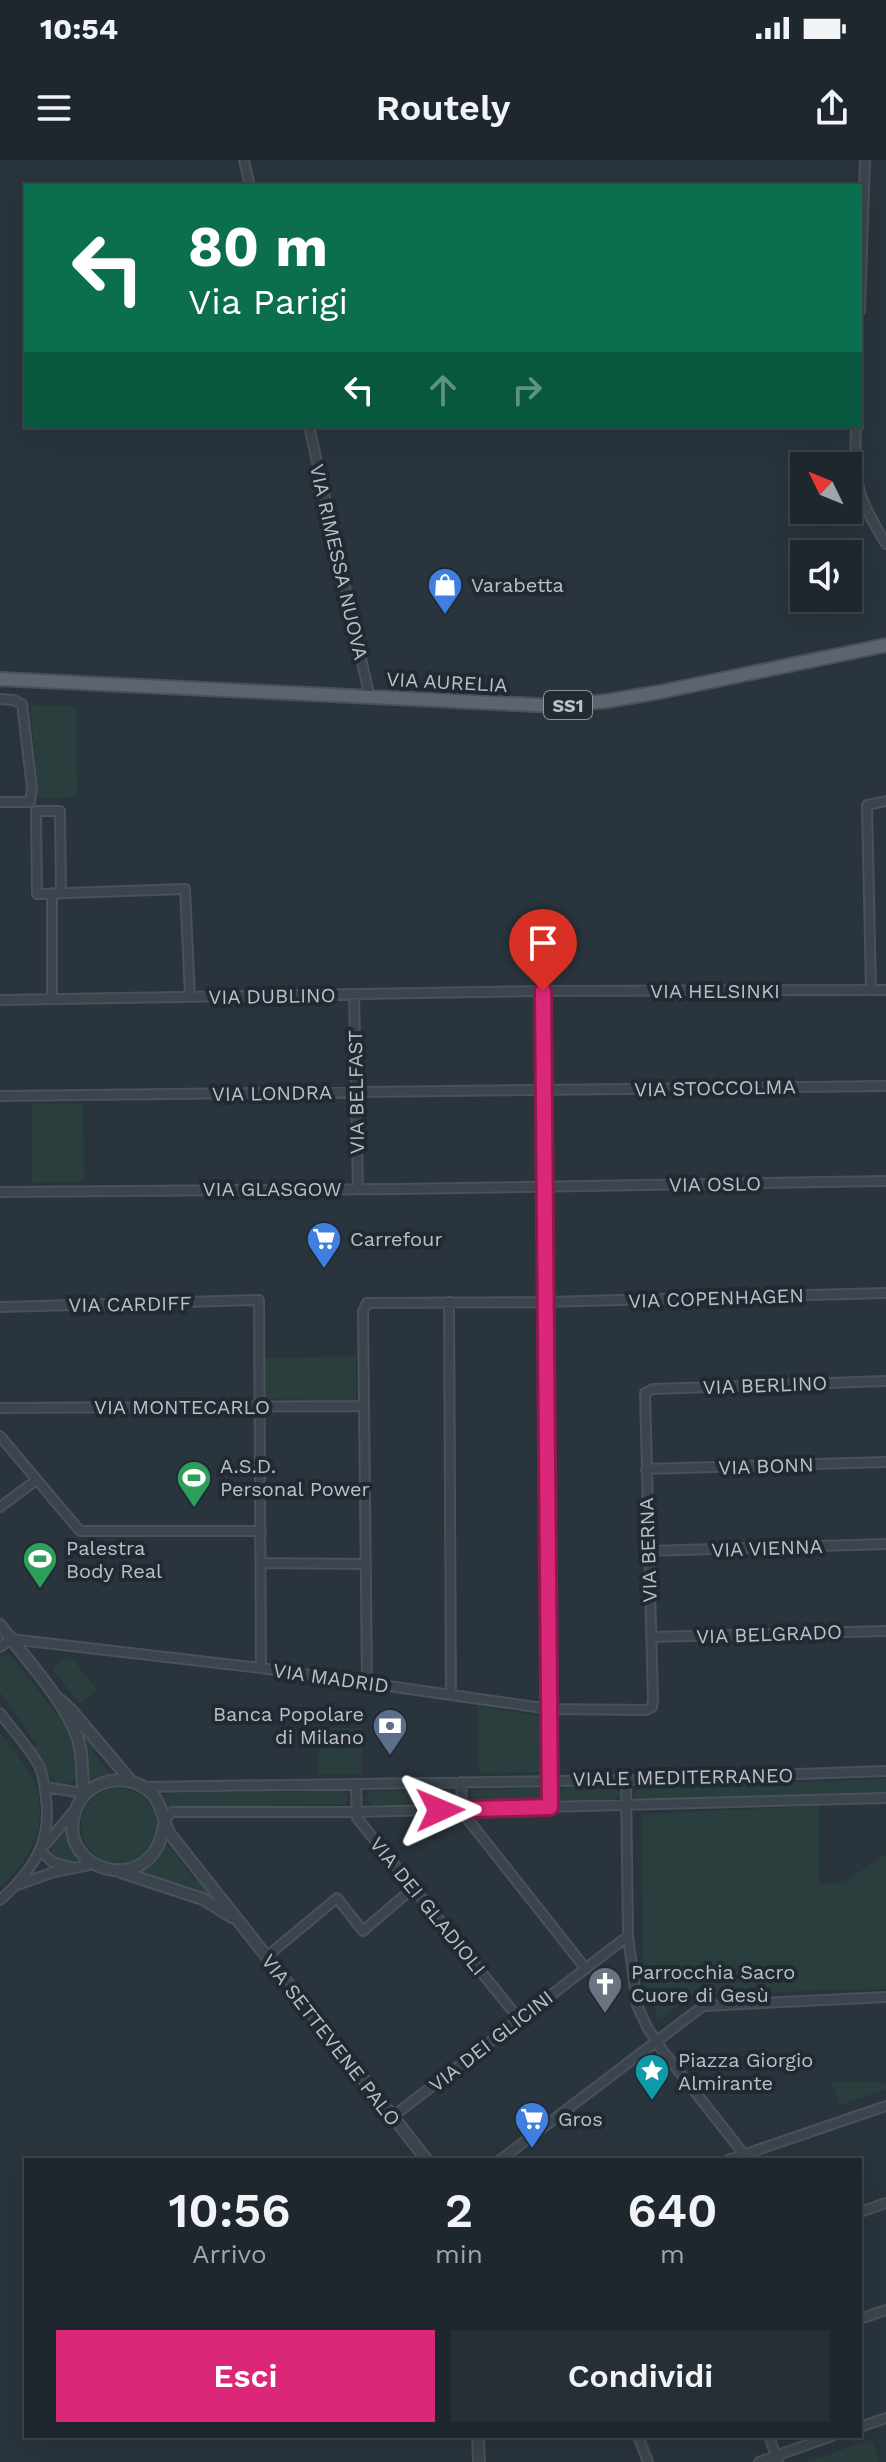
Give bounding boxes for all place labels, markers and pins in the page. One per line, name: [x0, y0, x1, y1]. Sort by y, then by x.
shop icon: Varabetta: [426, 566, 464, 616]
place label: Varabetta: [471, 573, 564, 597]
pin: [509, 909, 577, 991]
supermarket icon: Carrefour: [305, 1220, 343, 1270]
place label: Carrefour: [350, 1227, 443, 1251]
place label: A.S.D. Personal Power: [220, 1454, 370, 1501]
sports icon: A.S.D. Personal Power: [175, 1459, 213, 1509]
place label: Palestra Body Real: [66, 1536, 162, 1583]
sports icon: Palestra Body Real: [21, 1540, 59, 1590]
place label: Banca Popolare di Milano: [213, 1702, 364, 1749]
bank icon: Banca Popolare di Milano: [371, 1707, 409, 1757]
place label: Parrocchia Sacro Cuore di Gesù: [631, 1960, 795, 2007]
church icon: Parrocchia Sacro Cuore di Gesù: [586, 1965, 624, 2015]
place label: Piazza Giorgio Almirante: [678, 2048, 813, 2095]
place icon: Piazza Giorgio Almirante: [633, 2052, 671, 2102]
supermarket icon: Gros: [513, 2100, 551, 2150]
place label: Gros: [558, 2107, 603, 2131]

